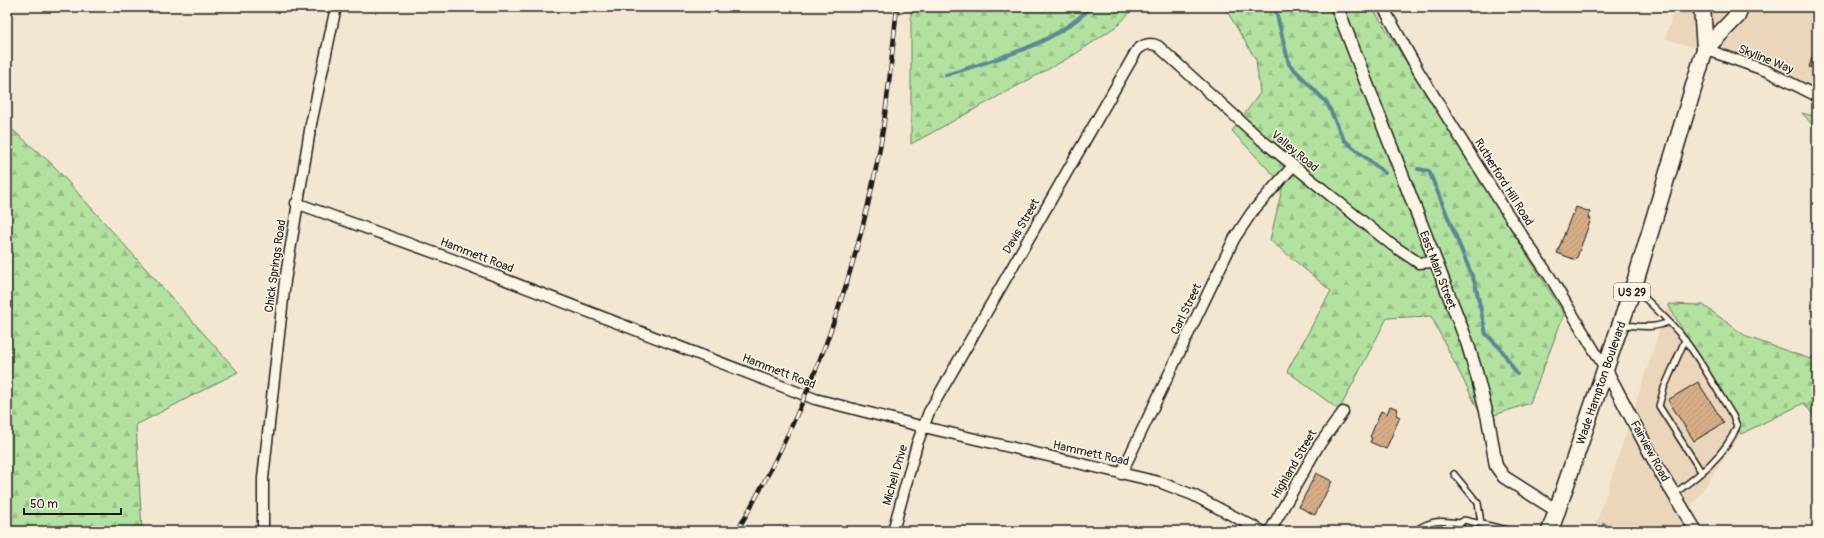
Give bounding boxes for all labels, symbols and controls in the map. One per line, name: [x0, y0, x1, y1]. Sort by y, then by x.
street label: Skyline Way: [1736, 42, 1796, 77]
street label: Valley Road: [1268, 127, 1321, 176]
street label: Rutherford Hill Road: [1471, 136, 1536, 229]
street label: Davis Street: [1000, 196, 1043, 256]
street label: Chick Springs Road: [262, 219, 289, 313]
street label: East Main Street: [1416, 229, 1459, 312]
street label: Hammett Road: [438, 235, 516, 276]
street label: Carl Street: [1168, 281, 1205, 337]
road number: US 29: [1614, 283, 1650, 301]
street label: Wade Hampton Boulevard: [1573, 319, 1630, 447]
street label: Hammett Road: [740, 351, 818, 392]
street label: Fairview Road: [1627, 418, 1673, 485]
street label: Highland Street: [1269, 427, 1320, 502]
street label: Hammett Road: [1051, 437, 1130, 470]
street label: Michell Drive: [880, 443, 911, 507]
scale bar: [24, 490, 121, 516]
text: 50 m: [30, 497, 58, 512]

